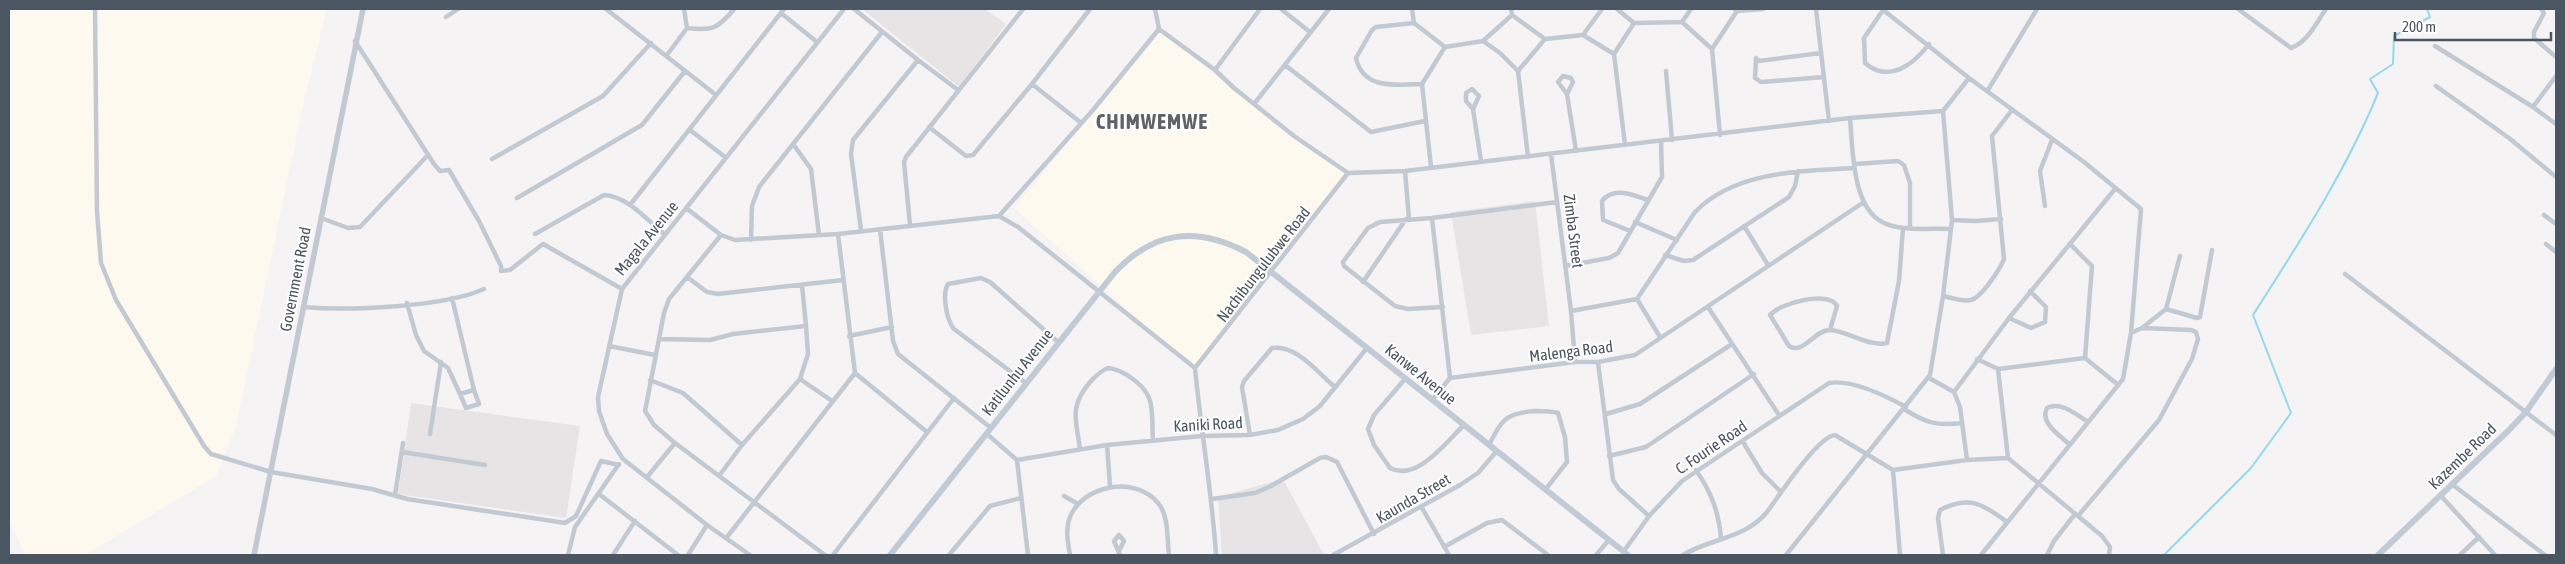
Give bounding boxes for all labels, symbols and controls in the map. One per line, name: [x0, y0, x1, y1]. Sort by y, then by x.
scale bar: [2395, 10, 2551, 42]
text: 200 m: [2402, 18, 2436, 35]
district label: CHIMWEMWE: [1096, 109, 1208, 133]
street label: Zimba Street: [1561, 193, 1588, 270]
street label: Magala Avenue: [611, 197, 682, 279]
street label: Nachibungulubwe Road: [1213, 203, 1314, 326]
street label: Government Road: [276, 225, 314, 333]
street label: Katilunhu Avenue: [978, 325, 1056, 419]
street label: Malenga Road: [1528, 337, 1614, 366]
street label: Kanwe Avenue: [1382, 340, 1460, 408]
street label: Kaniki Road: [1173, 413, 1243, 435]
street label: C. Fourie Road: [1672, 417, 1750, 477]
street label: Kazembe Road: [2424, 419, 2500, 493]
street label: Kaunda Street: [1373, 469, 1454, 526]

